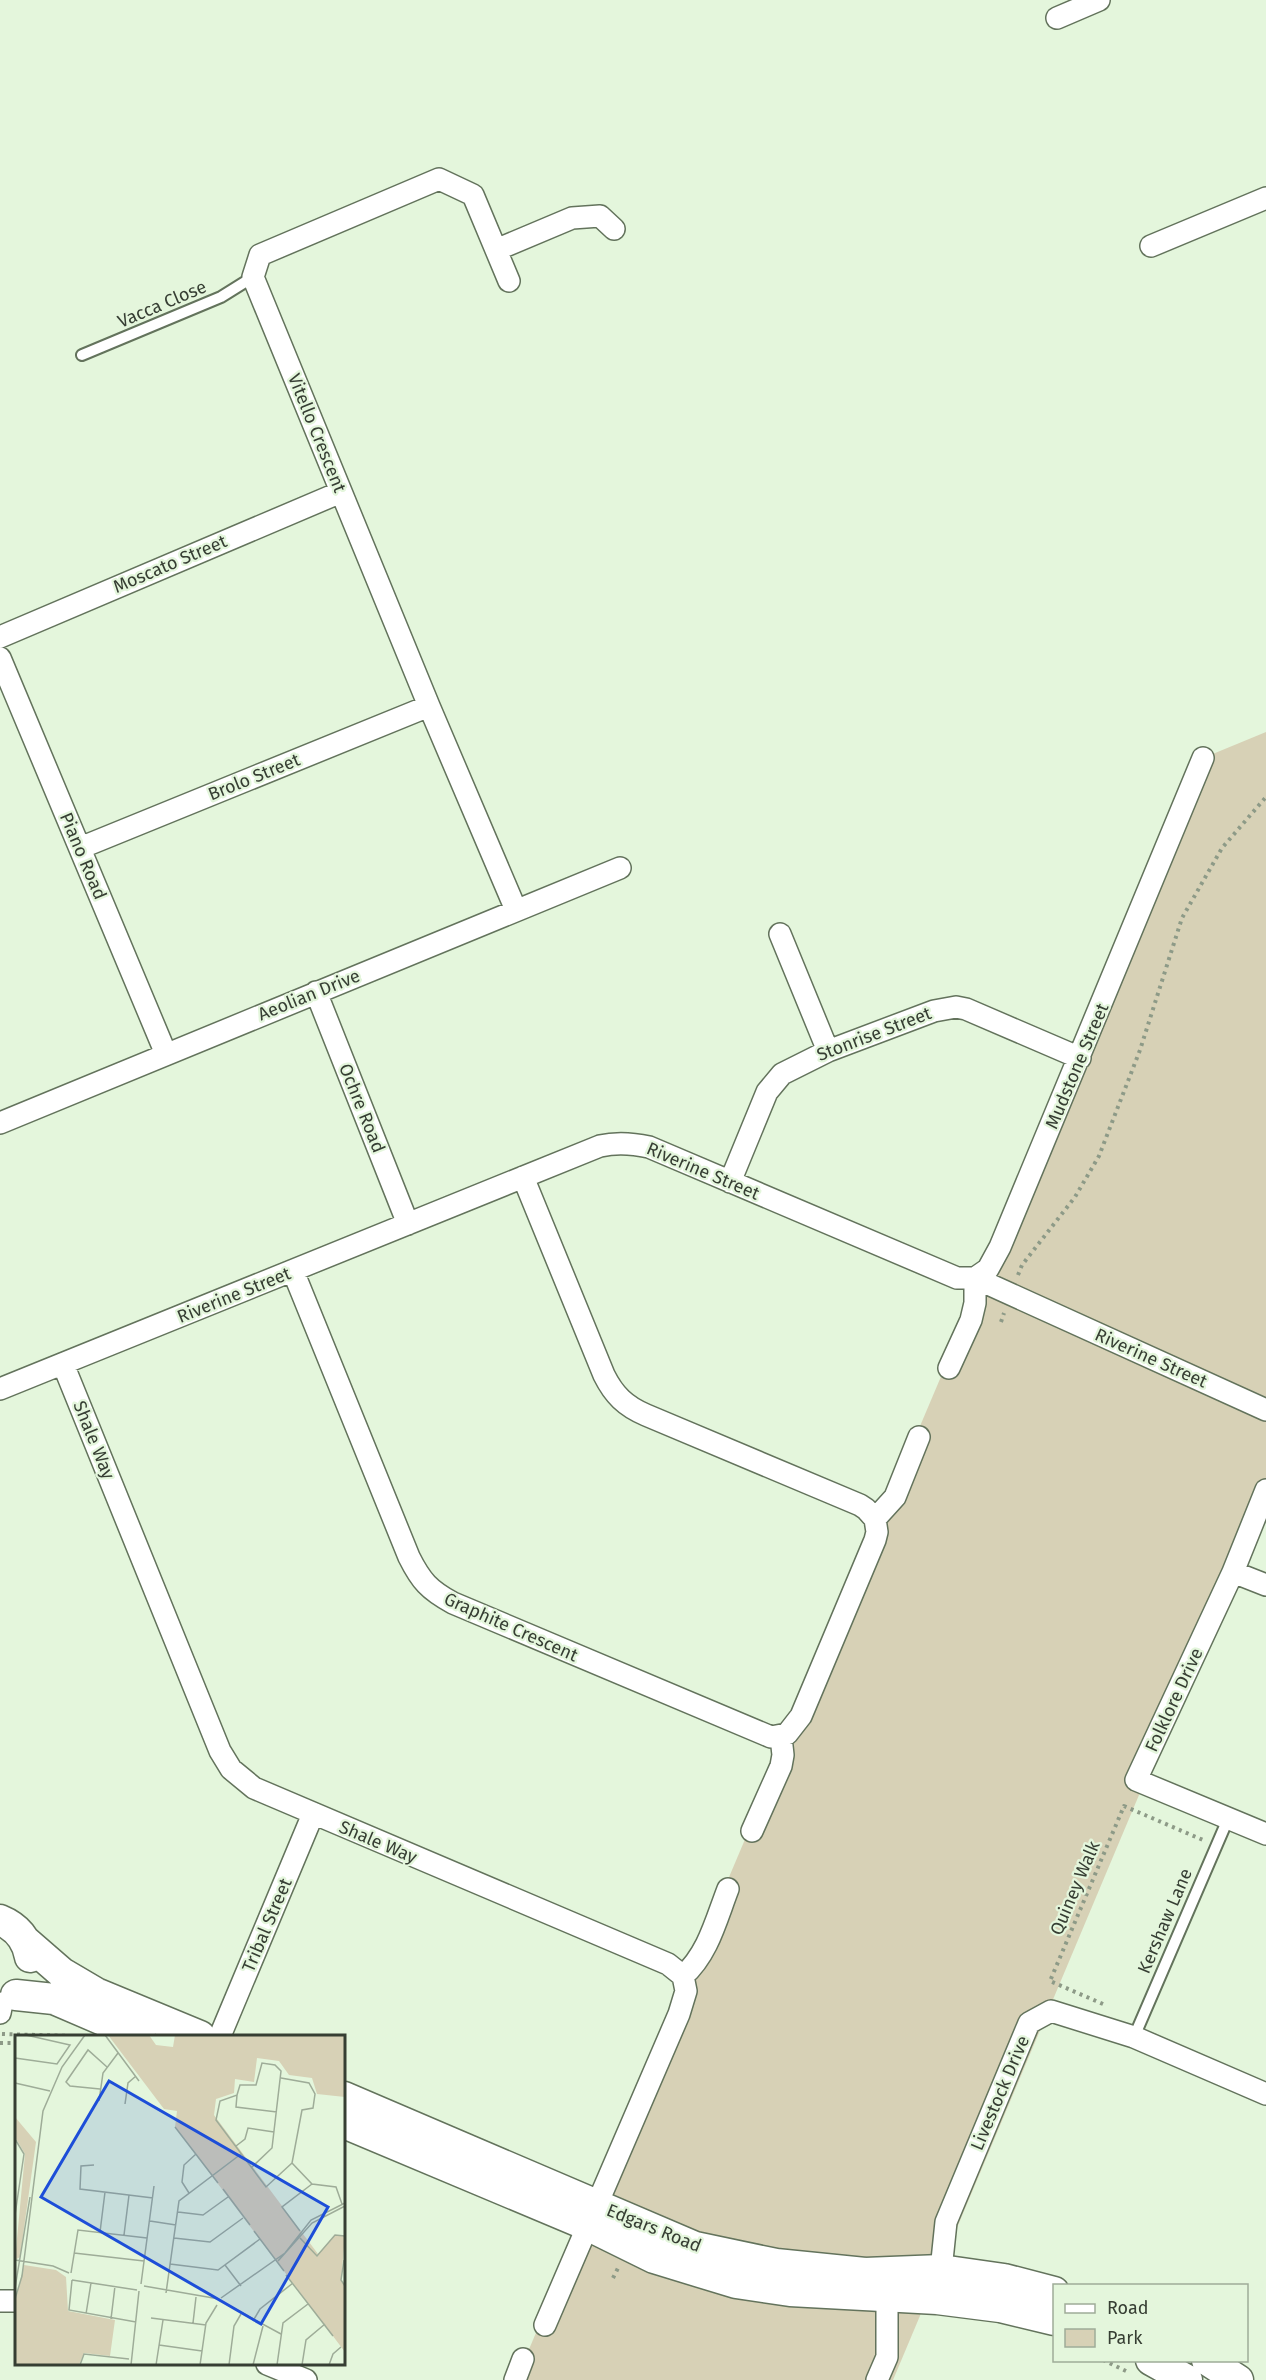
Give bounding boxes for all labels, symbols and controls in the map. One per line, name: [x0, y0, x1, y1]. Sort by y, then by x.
street label: Vacca Close: [114, 275, 210, 333]
street label: Vitello Crescent: [283, 370, 351, 496]
street label: Moscato Street: [110, 530, 231, 598]
street label: Brolo Street: [205, 748, 304, 805]
street label: Piano Road: [55, 809, 111, 903]
street label: Aeolian Drive: [255, 965, 363, 1025]
street label: Mudstone Street: [1041, 999, 1114, 1132]
street label: Stonrise Street: [814, 1002, 935, 1066]
street label: Ochre Road: [334, 1060, 390, 1156]
street label: Riverine Street: [643, 1137, 763, 1205]
street label: Riverine Street: [174, 1262, 294, 1328]
street label: Riverine Street: [1091, 1323, 1211, 1393]
street label: Shale Way: [68, 1398, 120, 1482]
street label: Graphite Crescent: [441, 1588, 582, 1667]
street label: Folklore Drive: [1140, 1645, 1208, 1755]
street label: Shale Way: [336, 1816, 420, 1868]
street label: Quiney Walk: [1045, 1837, 1105, 1938]
street label: Kershaw Lane: [1133, 1865, 1197, 1977]
street label: Tribal Street: [237, 1874, 297, 1975]
street label: Livestock Drive: [966, 2032, 1034, 2154]
inset map: [15, 2035, 345, 2365]
street label: Edgars Road: [603, 2199, 705, 2257]
legend: [1053, 2284, 1248, 2362]
text: Road: [1107, 2297, 1149, 2319]
text: Park: [1107, 2327, 1143, 2349]

